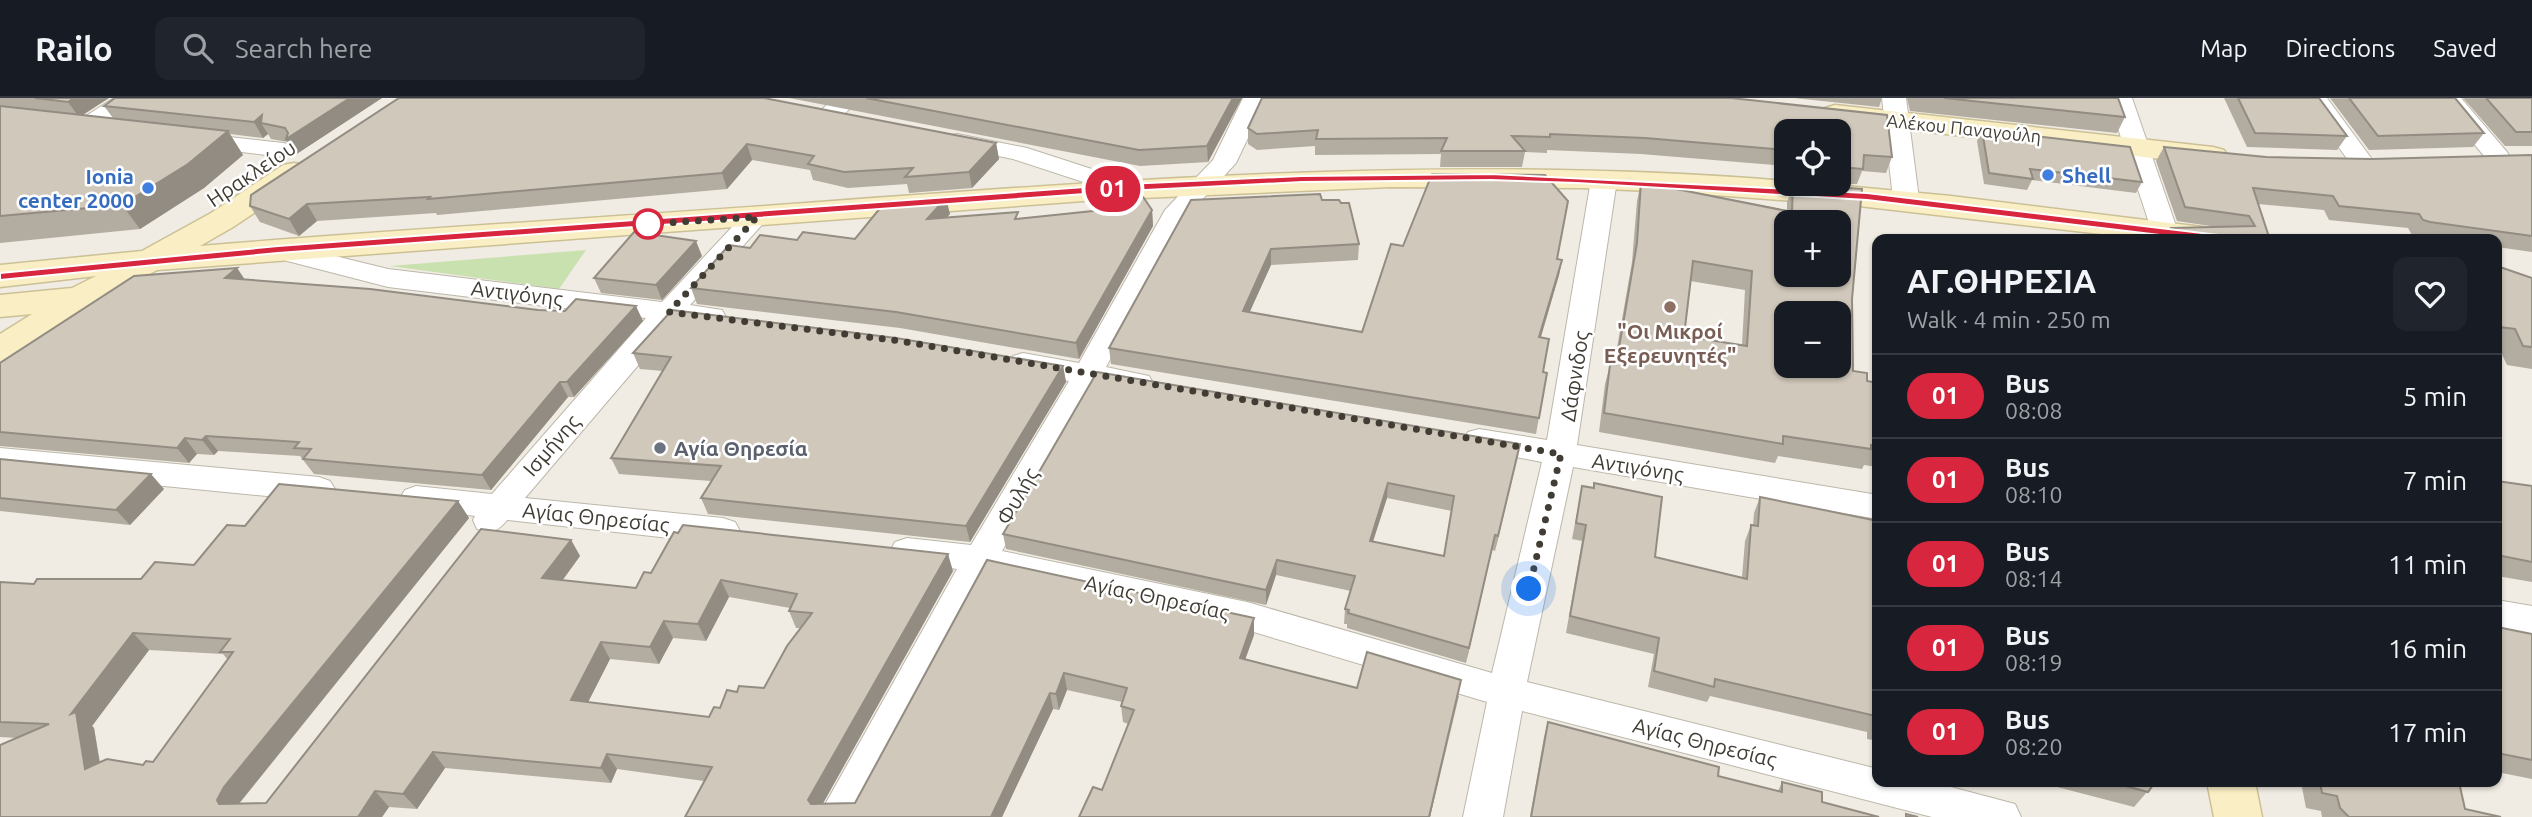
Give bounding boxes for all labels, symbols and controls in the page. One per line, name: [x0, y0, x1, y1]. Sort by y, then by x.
search box: [155, 17, 645, 80]
icon: search: [179, 29, 217, 67]
text: Railo: [35, 30, 113, 67]
text: Search here: [235, 34, 372, 63]
text: Map: [2200, 35, 2247, 62]
text: Directions: [2285, 35, 2395, 62]
text: Saved: [2433, 35, 2497, 62]
street label: Αλέκου Παναγούλη: [1886, 110, 2042, 146]
map controls: [1774, 119, 1851, 378]
button: locate: [1774, 119, 1851, 196]
street label: Ηρακλείου: [202, 135, 300, 211]
place label: Shell: [2062, 163, 2111, 187]
place label: Ionia center 2000: [18, 164, 134, 212]
line badge: 01: [1082, 166, 1144, 212]
marker: Shell: [2040, 167, 2056, 183]
text: 01: [1099, 175, 1127, 202]
marker: Ionia center 2000: [140, 180, 156, 196]
unlabelled marker: [633, 209, 663, 239]
button: +: [1774, 210, 1851, 287]
button: heart: [2393, 257, 2467, 331]
text: ΑΓ.ΘΗΡΕΣΙΑ: [1907, 262, 2096, 299]
street label: Αντιγόνης: [470, 275, 565, 311]
marker: "Οι Μικροί Εξερευνητές": [1662, 299, 1678, 315]
button: −: [1774, 301, 1851, 378]
text: Walk · 4 min · 250 m: [1907, 307, 2111, 332]
place label: "Οι Μικροί Εξερευνητές": [1604, 319, 1736, 367]
street label: Δάφνιδος: [1555, 328, 1593, 423]
text: Bus: [2005, 369, 2050, 398]
text: 01: [1932, 382, 1959, 409]
text: 5 min: [2403, 382, 2467, 411]
text: 08:08: [2005, 398, 2063, 423]
street label: Ισμήνης: [518, 409, 585, 481]
place label: Αγία Θηρεσία: [674, 436, 808, 460]
marker: Αγία Θηρεσία: [652, 440, 668, 456]
street label: Αντιγόνης: [1590, 448, 1686, 486]
text: Bus: [2005, 453, 2050, 482]
street label: Φυλής: [991, 463, 1043, 529]
text: 01: [1932, 466, 1959, 493]
text: 7 min: [2403, 466, 2467, 495]
text: 08:10: [2005, 482, 2063, 507]
street label: Αγίας Θηρεσίας: [521, 497, 671, 537]
text: Bus: [2005, 537, 2050, 566]
text: 01: [1932, 550, 1959, 577]
text: 11 min: [2388, 550, 2467, 579]
text: 08:14: [2005, 566, 2063, 591]
street label: Αγίας Θηρεσίας: [1082, 570, 1232, 624]
your location: [1511, 571, 1546, 606]
text: Bus: [2005, 621, 2050, 650]
text: 01: [1932, 634, 1959, 661]
text: 16 min: [2388, 634, 2467, 663]
text: 08:19: [2005, 650, 2063, 675]
text: Bus: [2005, 705, 2050, 734]
street label: Αγίας Θηρεσίας: [1631, 713, 1780, 772]
text: 01: [1932, 718, 1959, 745]
text: 17 min: [2388, 718, 2467, 747]
text: 08:20: [2005, 734, 2063, 759]

